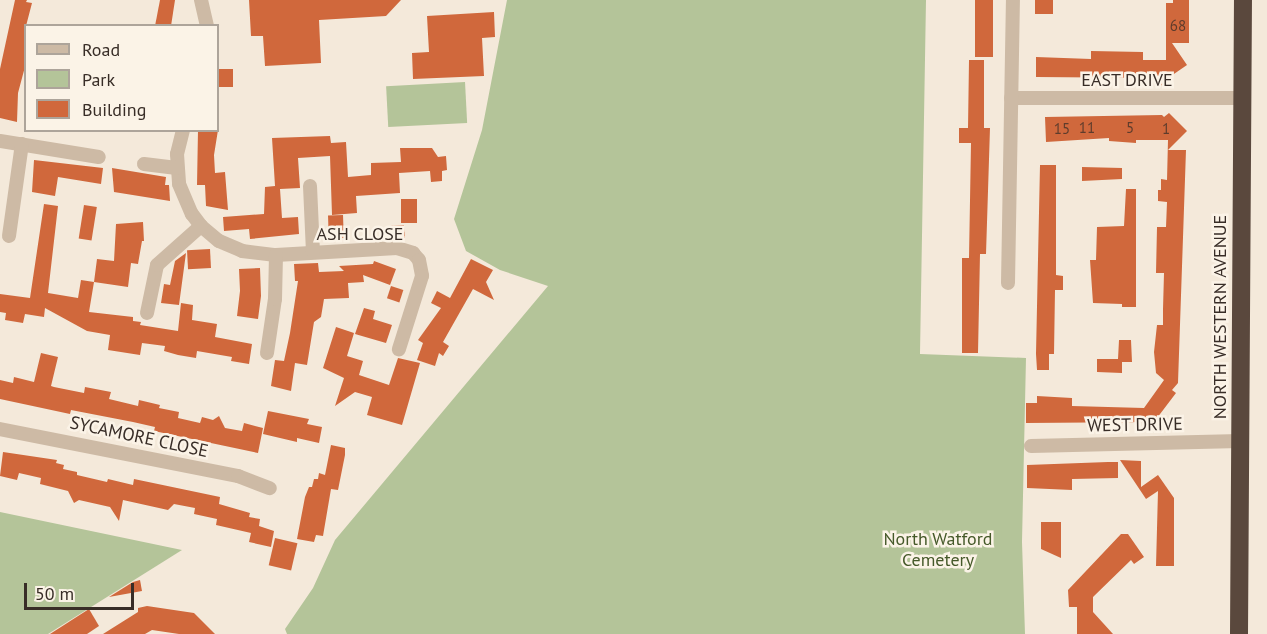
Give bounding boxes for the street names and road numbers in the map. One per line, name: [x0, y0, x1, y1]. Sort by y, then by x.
street label: EAST DRIVE: [1081, 69, 1173, 91]
street label: NORTH WESTERN AVENUE: [1209, 214, 1231, 420]
street label: ASH CLOSE: [317, 223, 403, 245]
street label: SYCAMORE CLOSE: [68, 412, 210, 462]
street label: WEST DRIVE: [1087, 413, 1183, 437]

